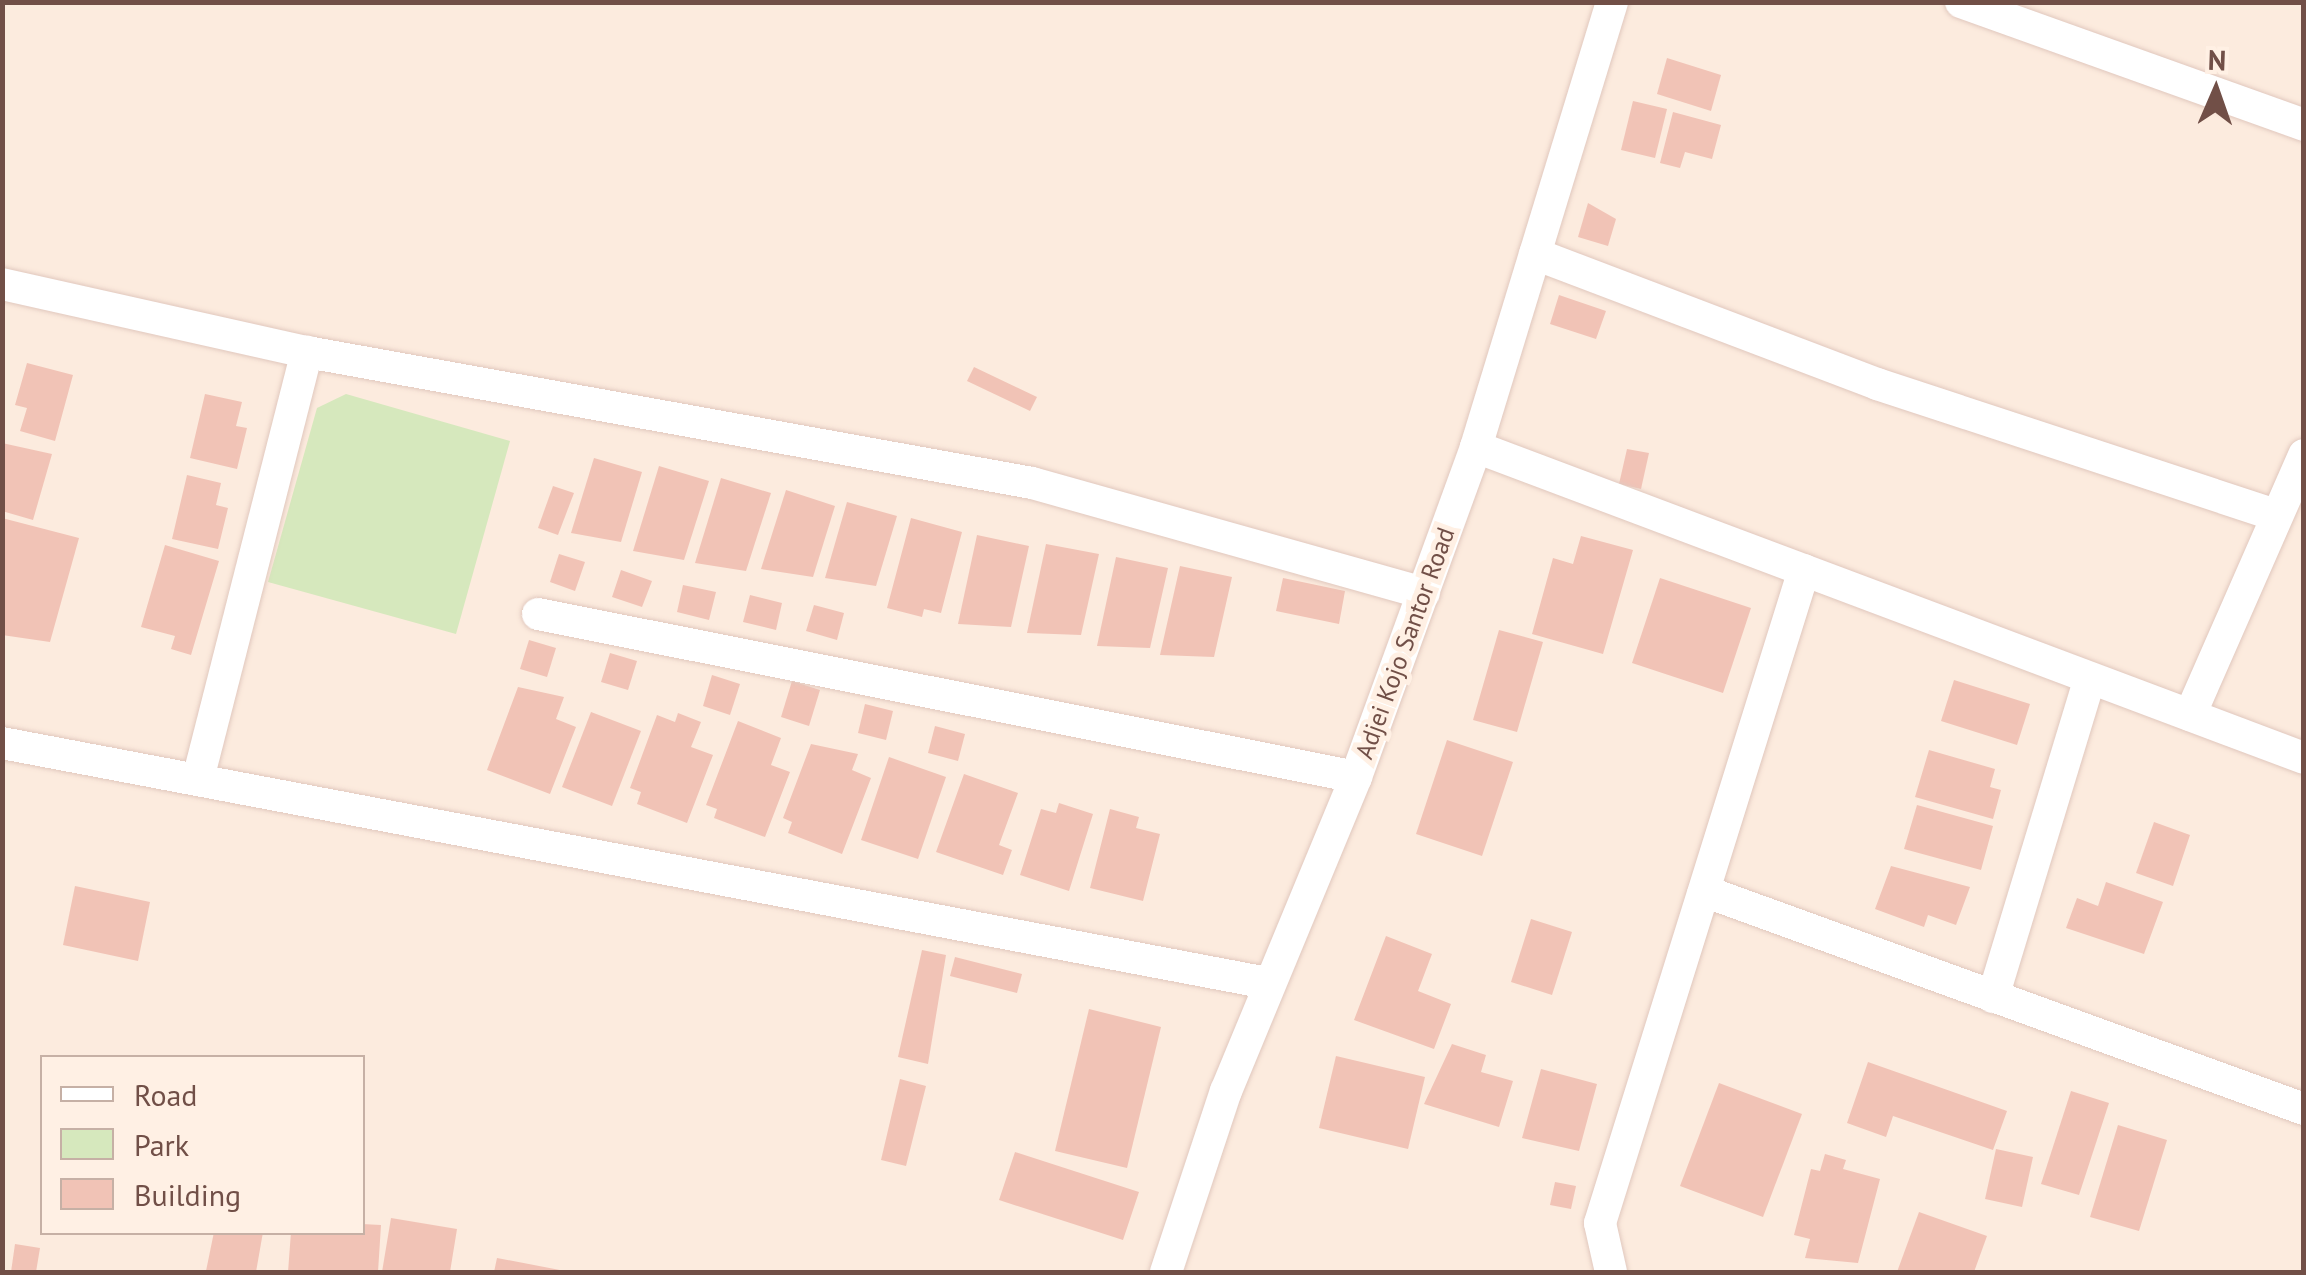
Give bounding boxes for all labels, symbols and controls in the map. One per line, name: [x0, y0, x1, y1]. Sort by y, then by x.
north arrow: [2166, 40, 2266, 140]
text: N: [2207, 41, 2227, 78]
street label: Adjei Kojo Santor Road: [1349, 523, 1461, 763]
legend: [40, 1055, 365, 1235]
text: Road: [134, 1075, 198, 1114]
text: Park: [134, 1125, 189, 1164]
text: Building: [134, 1175, 241, 1214]

